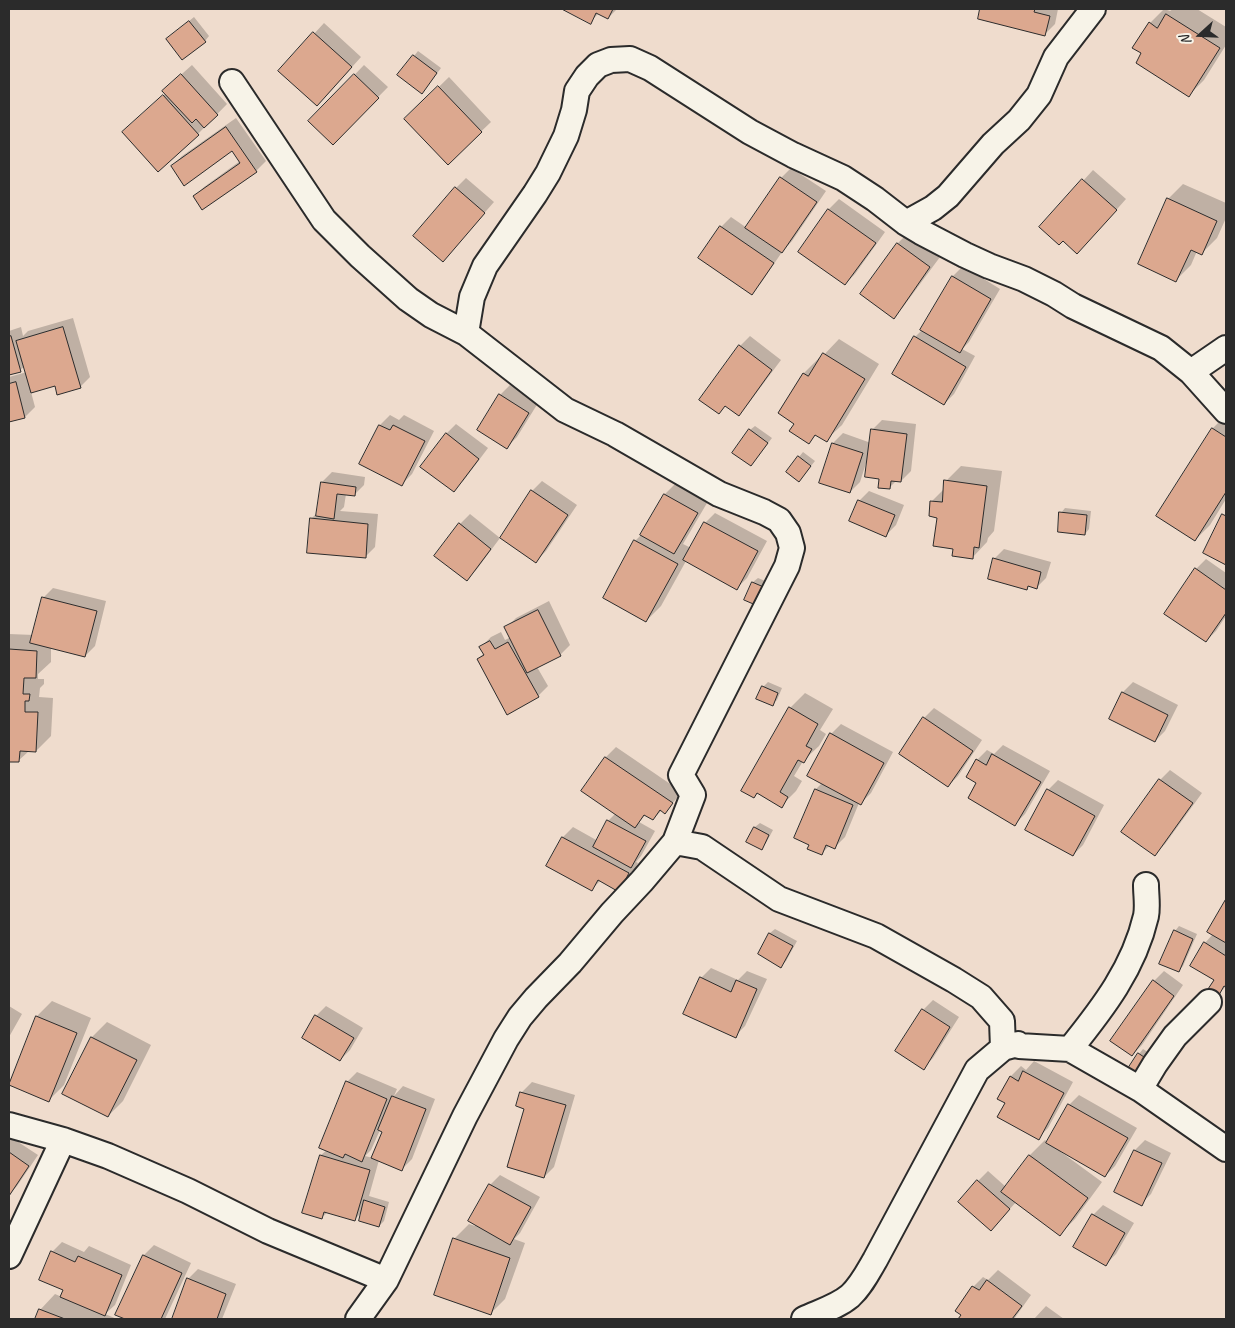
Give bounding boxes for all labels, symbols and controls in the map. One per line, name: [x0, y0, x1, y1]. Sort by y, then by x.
north arrow: [1175, 10, 1225, 60]
text: N: [1176, 33, 1195, 47]

